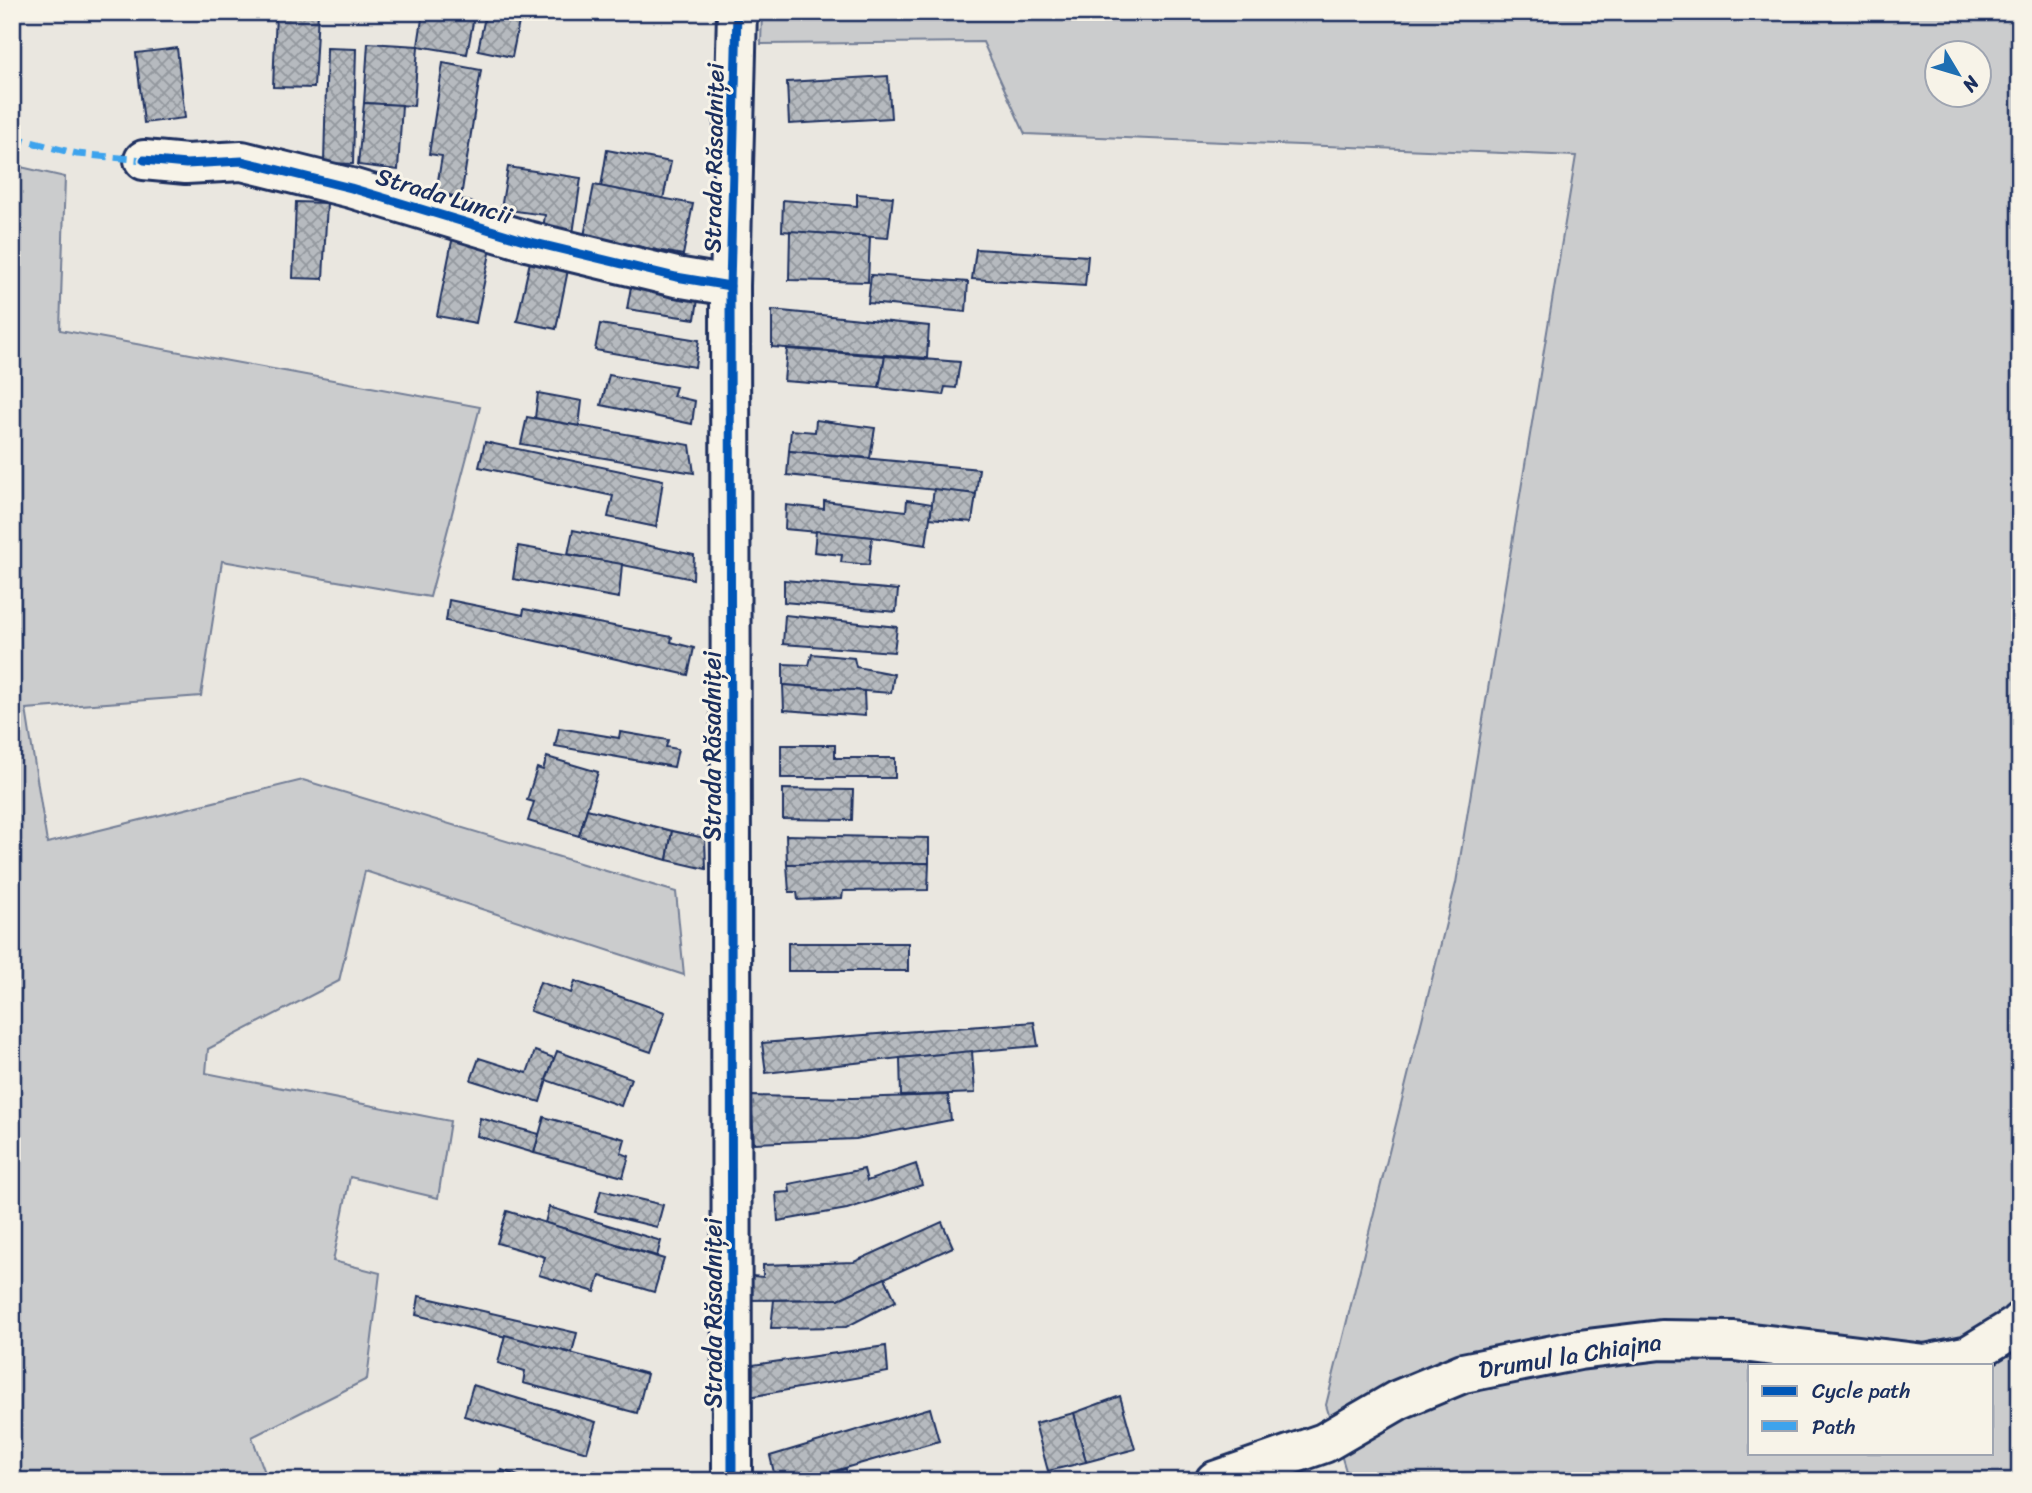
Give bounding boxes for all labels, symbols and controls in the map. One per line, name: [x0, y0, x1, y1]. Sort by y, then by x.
north arrow: [1924, 38, 1994, 108]
street label: Strada Răsadniței: [691, 62, 737, 253]
text: N: [1953, 68, 1989, 100]
street label: Strada Luncii: [371, 155, 519, 237]
street label: Strada Răsadniței: [691, 651, 733, 841]
street label: Strada Răsadniței: [692, 1218, 734, 1408]
street label: Drumul la Chiajna: [1475, 1321, 1665, 1391]
legend: [1748, 1364, 1994, 1454]
text: Cycle path: [1812, 1372, 1911, 1410]
text: Path: [1812, 1408, 1855, 1446]

